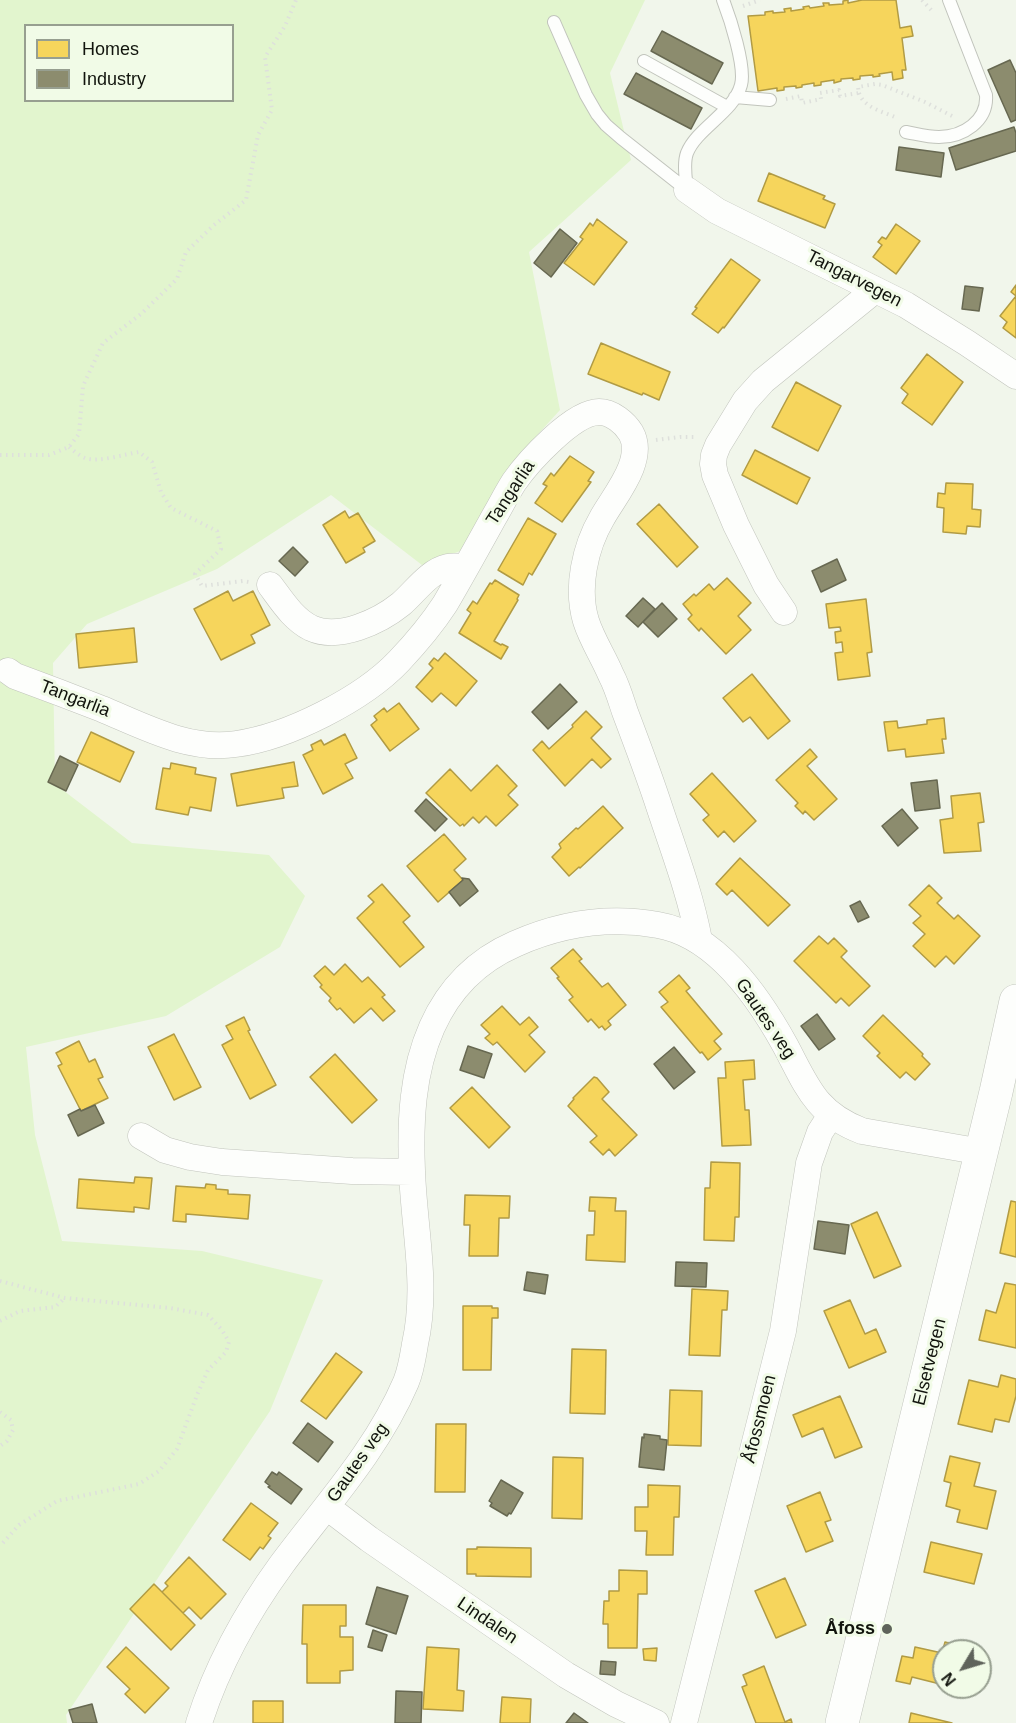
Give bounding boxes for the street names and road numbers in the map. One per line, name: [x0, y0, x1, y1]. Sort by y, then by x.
street label: Tangarvegen: [803, 246, 905, 312]
street label: Tangarlia: [482, 456, 540, 530]
street label: Tangarlia: [37, 676, 113, 722]
street label: Gautes veg: [730, 975, 800, 1063]
street label: Elsetvegen: [909, 1316, 951, 1408]
street label: Åfossmoen: [739, 1373, 781, 1465]
street label: Gautes veg: [323, 1419, 393, 1507]
street label: Lindalen: [453, 1593, 521, 1649]

